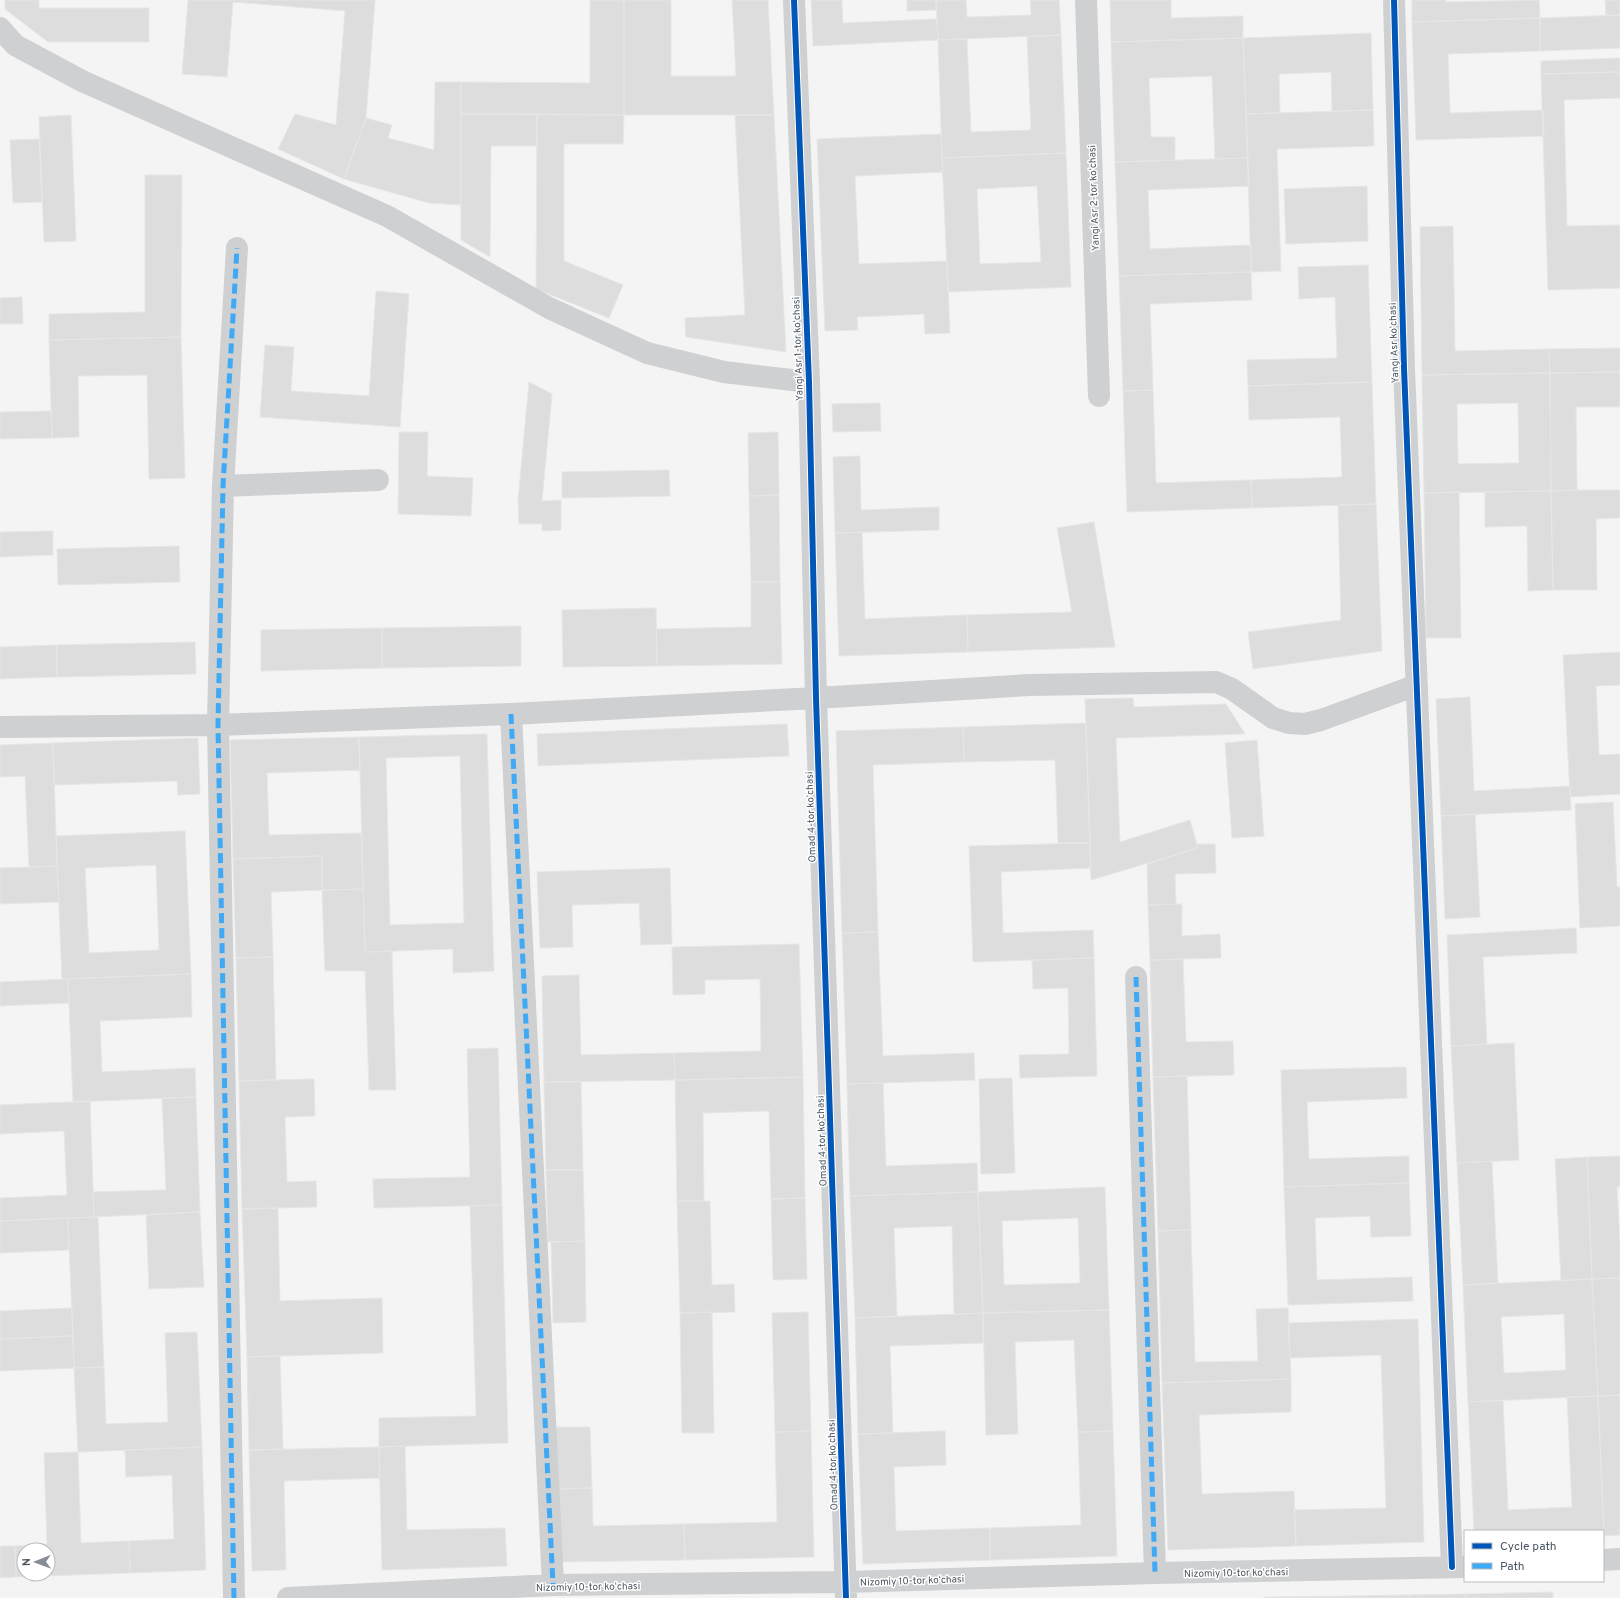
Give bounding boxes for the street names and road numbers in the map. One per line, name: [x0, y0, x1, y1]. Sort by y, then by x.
street label: Yangi Asr 2-tor koʻchasi: [1086, 145, 1103, 251]
street label: Yangi Asr 1-tor koʻchasi: [790, 297, 807, 401]
street label: Yangi Asr koʻchasi: [1387, 302, 1402, 383]
street label: Omad 4-tor koʻchasi: [803, 771, 820, 863]
street label: Omad 4-tor koʻchasi: [814, 1095, 831, 1187]
street label: Omad 4-tor koʻchasi: [825, 1419, 842, 1511]
street label: Nizomiy 10-tor koʻchasi: [1184, 1566, 1288, 1581]
street label: Nizomiy 10-tor koʻchasi: [860, 1573, 964, 1590]
street label: Nizomiy 10-tor koʻchasi: [536, 1580, 640, 1595]

